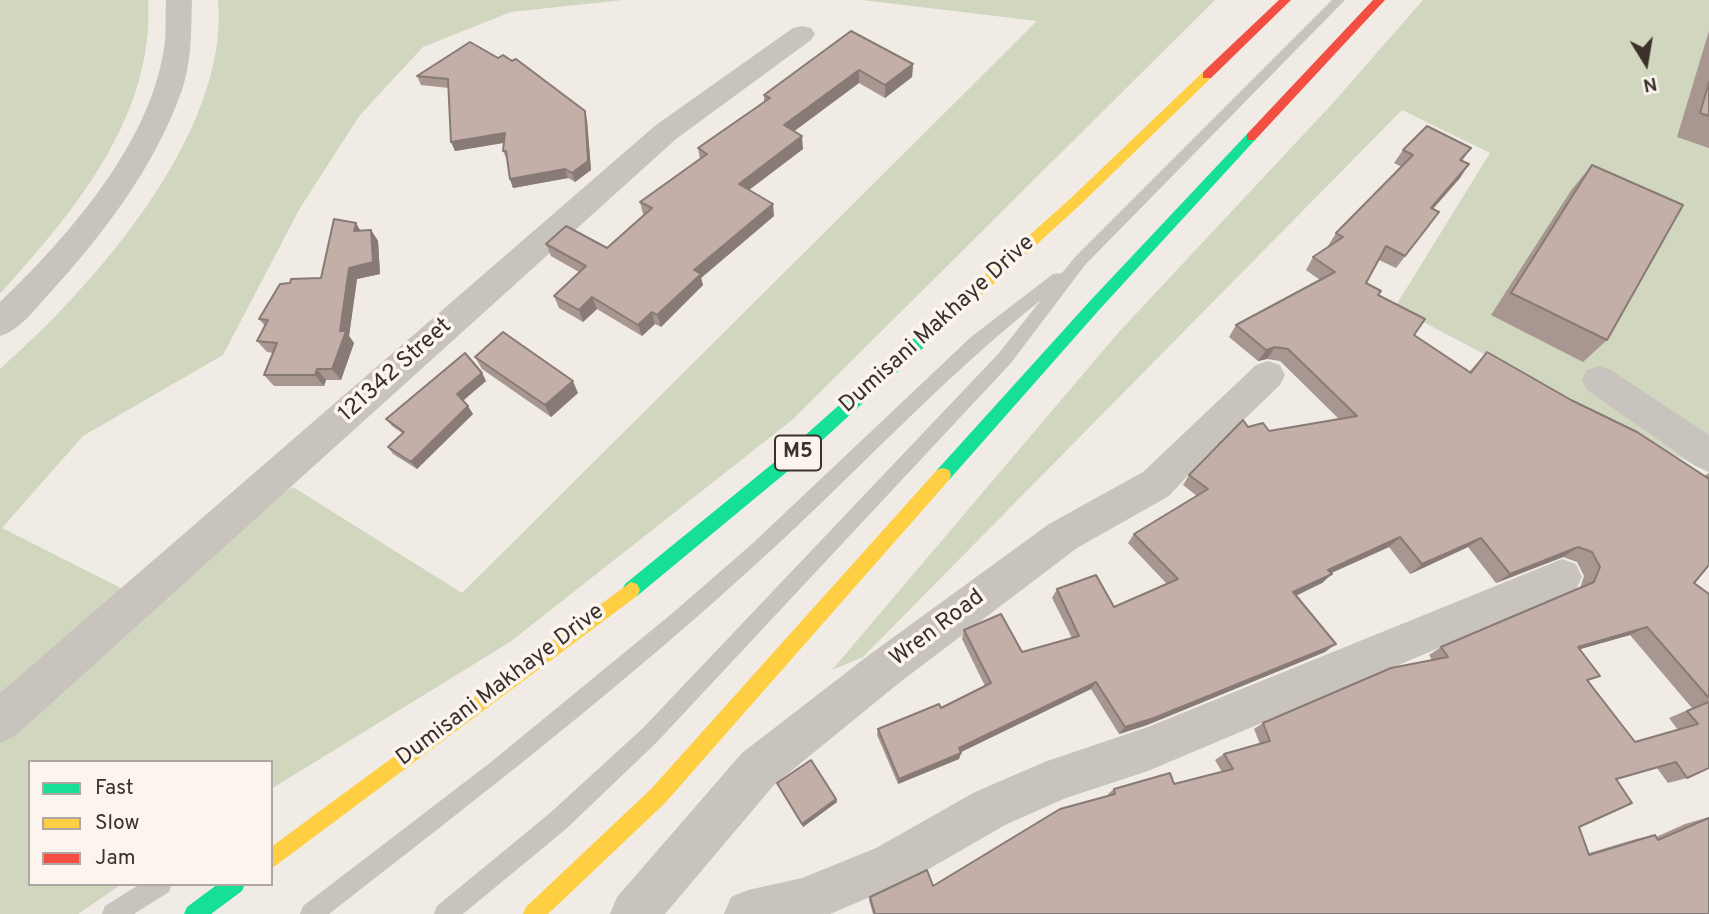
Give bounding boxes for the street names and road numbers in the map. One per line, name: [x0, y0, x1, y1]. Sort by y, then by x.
street label: Dumisani Makhaye Drive: [835, 230, 1041, 420]
street label: 121342 Street: [334, 313, 458, 429]
road number: M5: [775, 435, 821, 470]
street label: Wren Road: [886, 585, 990, 673]
street label: Dumisani Makhaye Drive: [392, 599, 610, 773]

